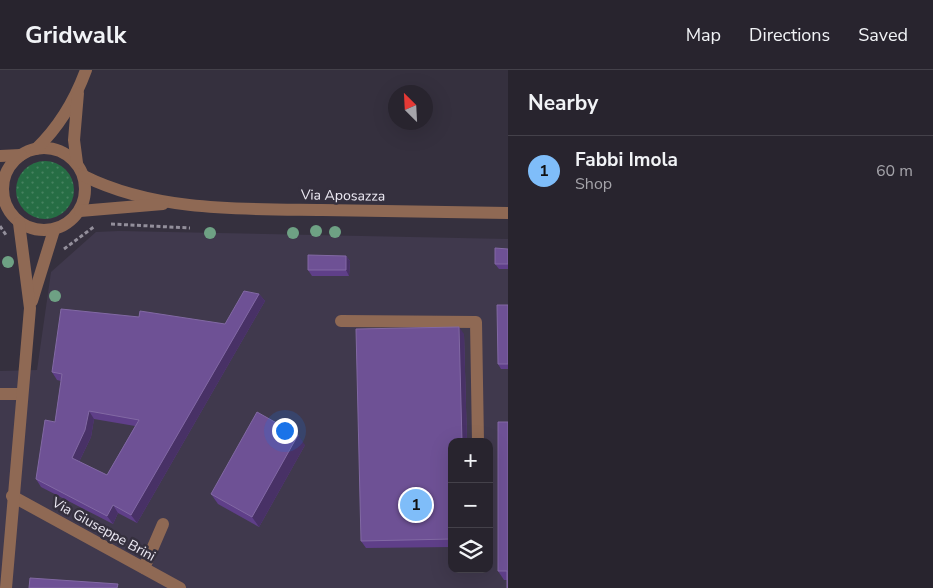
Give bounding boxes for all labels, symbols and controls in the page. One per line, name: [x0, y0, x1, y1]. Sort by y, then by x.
text: Gridwalk: [25, 19, 126, 51]
text: Map: [686, 23, 721, 47]
text: Directions: [749, 23, 830, 47]
text: Saved: [858, 23, 908, 47]
north arrow: [388, 85, 433, 130]
text: Nearby: [528, 89, 598, 117]
text: Fabbi Imola: [575, 147, 678, 173]
text: 1: [539, 160, 549, 182]
text: 60 m: [876, 160, 913, 182]
text: Shop: [575, 173, 612, 195]
street label: Via Aposazza: [300, 185, 385, 206]
your location: [272, 418, 298, 444]
map controls: [448, 438, 493, 573]
button: +: [448, 438, 493, 483]
button: −: [448, 483, 493, 528]
pin: 1: [400, 486, 432, 524]
street label: Via Giuseppe Brini: [48, 493, 159, 566]
button: layers: [448, 528, 493, 573]

